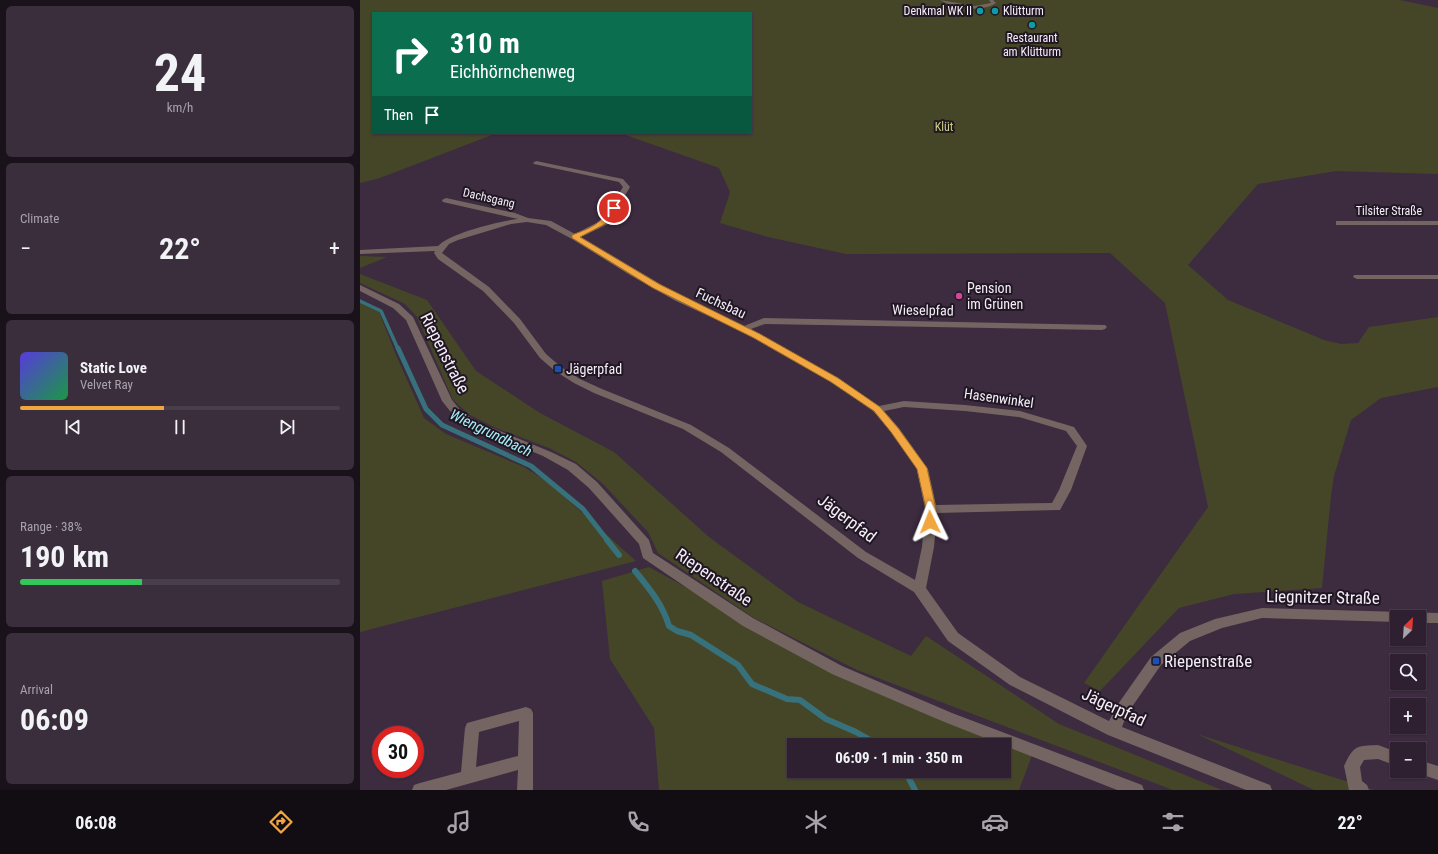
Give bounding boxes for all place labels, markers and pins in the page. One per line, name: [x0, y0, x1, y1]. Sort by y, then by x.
place label: Denkmal WK II: [904, 4, 972, 18]
place label: Klütturm: [1003, 4, 1044, 18]
marker: Denkmal WK II: [975, 6, 985, 16]
marker: Klütturm: [990, 6, 1000, 16]
marker: Restaurant am Klütturm: [1027, 20, 1037, 30]
place label: Restaurant am Klütturm: [1003, 31, 1061, 59]
pin: [597, 191, 631, 225]
place label: Pension im Grünen: [967, 280, 1023, 312]
marker: Pension im Grünen: [954, 291, 964, 301]
place label: Jägerpfad: [566, 361, 622, 377]
marker: Jägerpfad: [553, 364, 563, 374]
place label: Riepenstraße: [1164, 651, 1252, 671]
marker: Riepenstraße: [1151, 656, 1161, 666]

